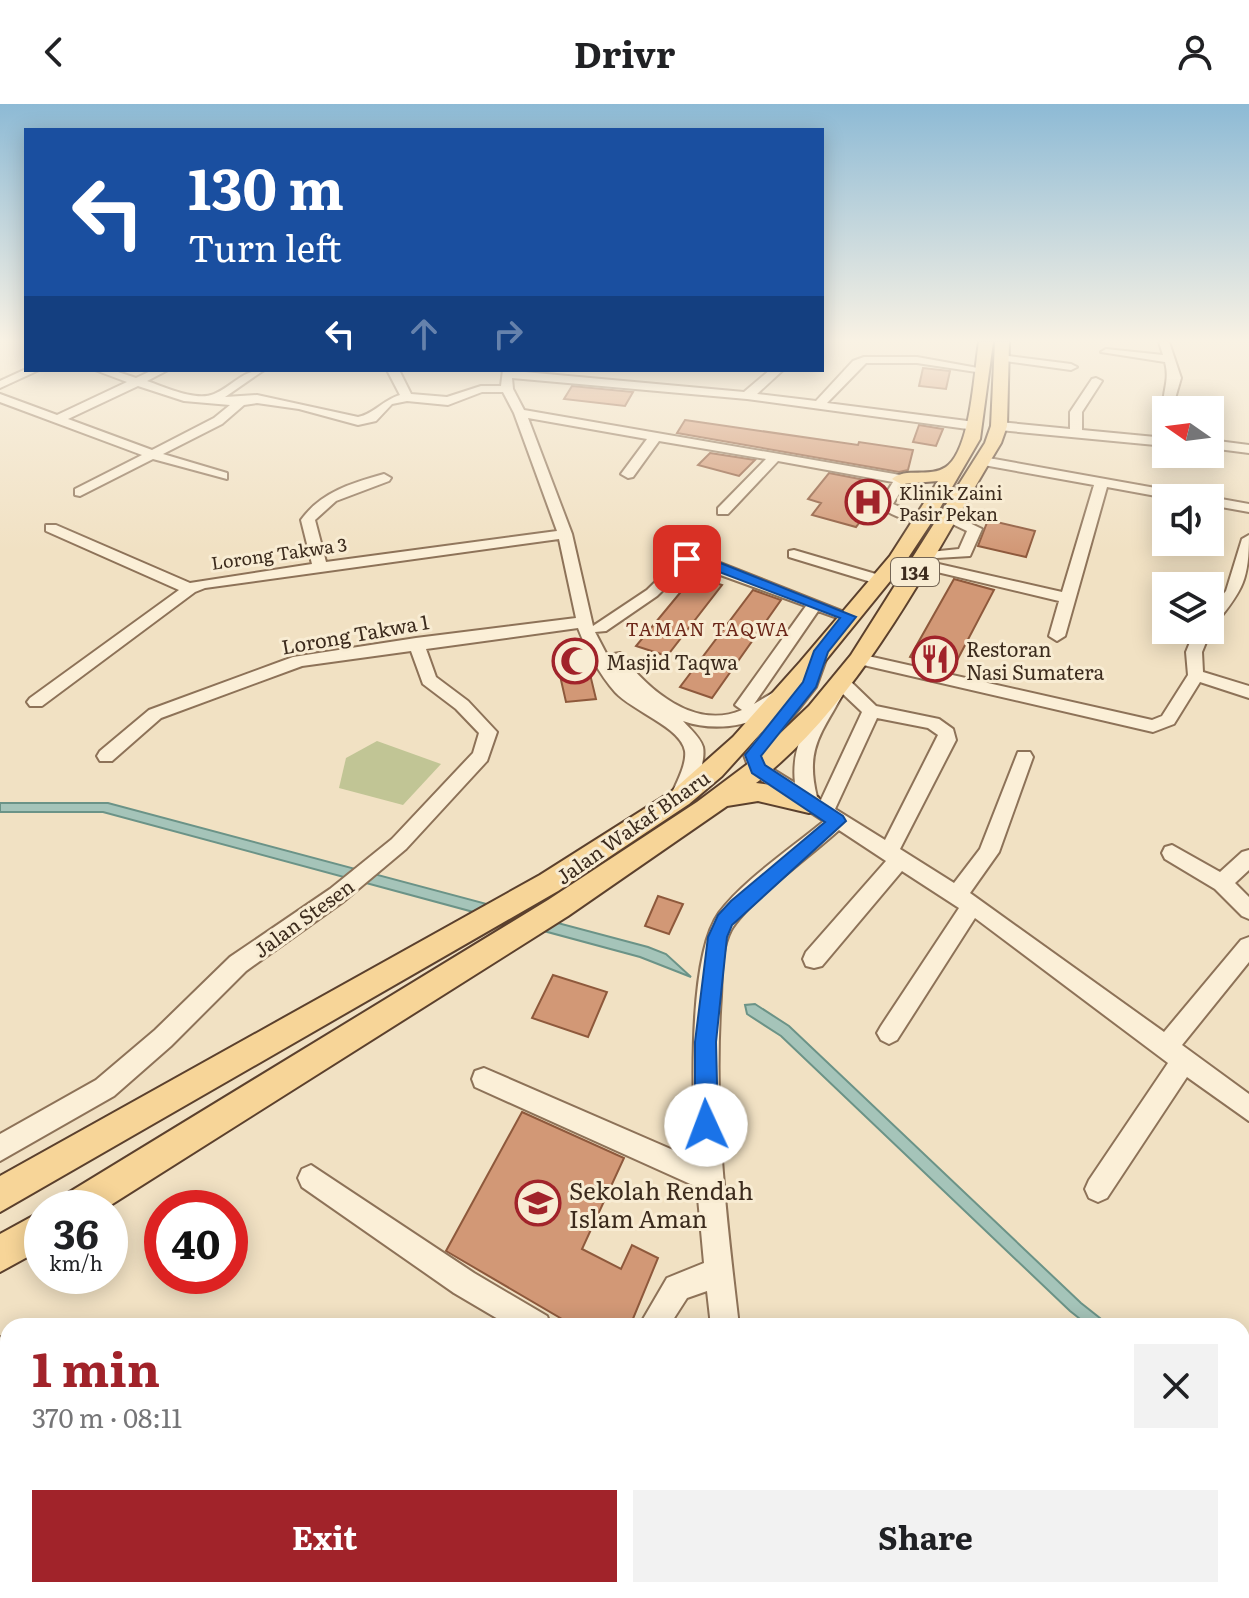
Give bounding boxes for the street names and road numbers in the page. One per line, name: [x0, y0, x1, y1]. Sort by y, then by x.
street label: Lorong Takwa 3: [209, 530, 349, 576]
road number: 134: [891, 558, 939, 586]
street label: Lorong Takwa 1: [279, 605, 431, 661]
street label: Jalan Wakaf Bharu: [549, 761, 715, 890]
street label: Jalan Stesen: [246, 870, 360, 964]

